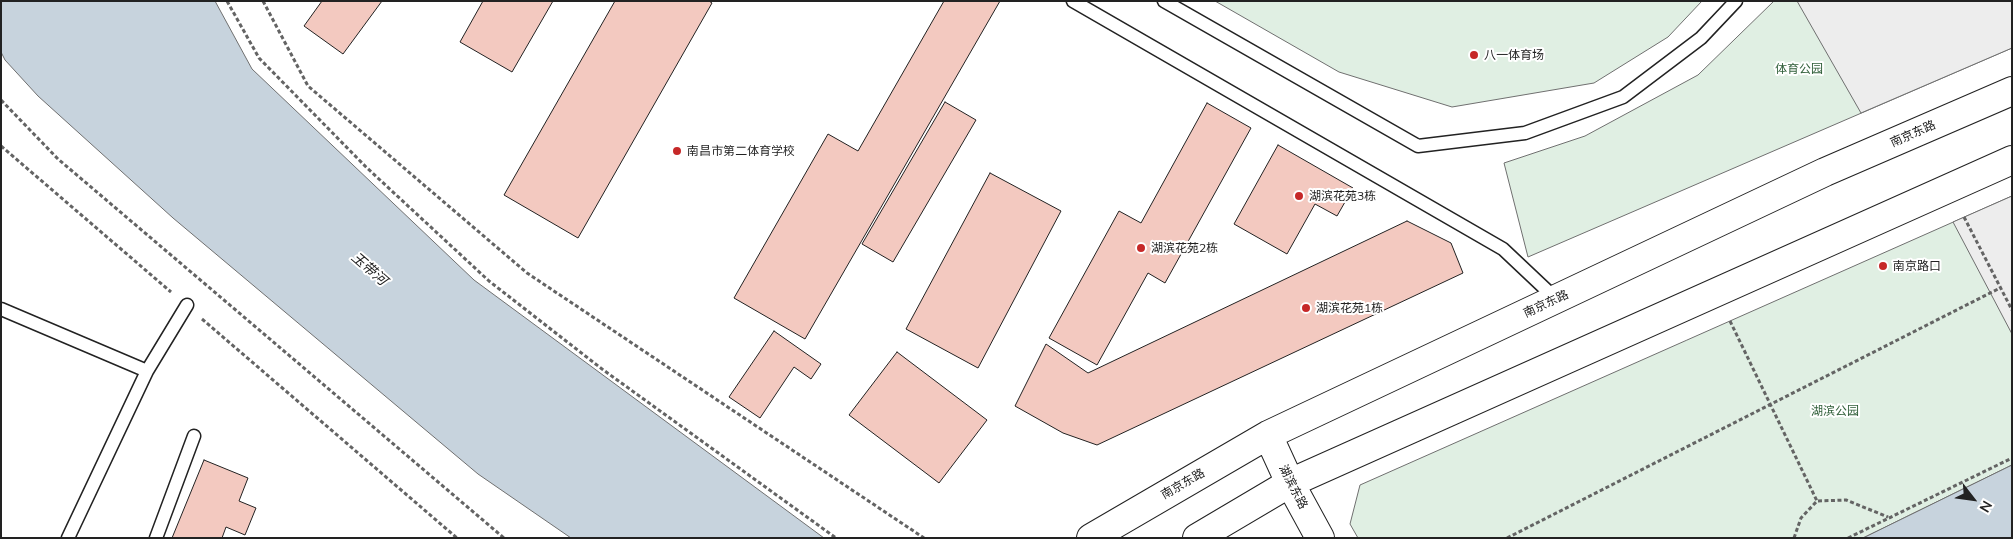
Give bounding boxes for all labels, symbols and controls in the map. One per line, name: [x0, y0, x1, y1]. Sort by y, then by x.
place label: 八一体育场: [1484, 48, 1544, 62]
marker: 八一体育场: [1468, 49, 1480, 61]
park label: 体育公园: [1775, 62, 1823, 76]
street label: 南京东路: [1888, 118, 1938, 150]
place label: 南昌市第二体育学校: [687, 144, 795, 158]
marker: 南昌市第二体育学校: [671, 145, 683, 157]
place label: 湖滨花苑3栋: [1309, 189, 1376, 203]
marker: 湖滨花苑3栋: [1293, 190, 1305, 202]
place label: 湖滨花苑2栋: [1151, 241, 1218, 255]
marker: 湖滨花苑2栋: [1135, 242, 1147, 254]
water label: 玉带河: [348, 249, 390, 289]
place label: 南京路口: [1893, 259, 1941, 273]
marker: 南京路口: [1877, 260, 1889, 272]
street label: 南京东路: [1521, 287, 1571, 321]
place label: 湖滨花苑1栋: [1316, 301, 1383, 315]
marker: 湖滨花苑1栋: [1300, 302, 1312, 314]
park label: 湖滨公园: [1811, 404, 1859, 418]
street label: 湖滨东路: [1276, 462, 1310, 512]
street label: 南京东路: [1159, 466, 1207, 502]
north arrow: [1948, 474, 1998, 524]
text: N: [1976, 497, 1996, 516]

